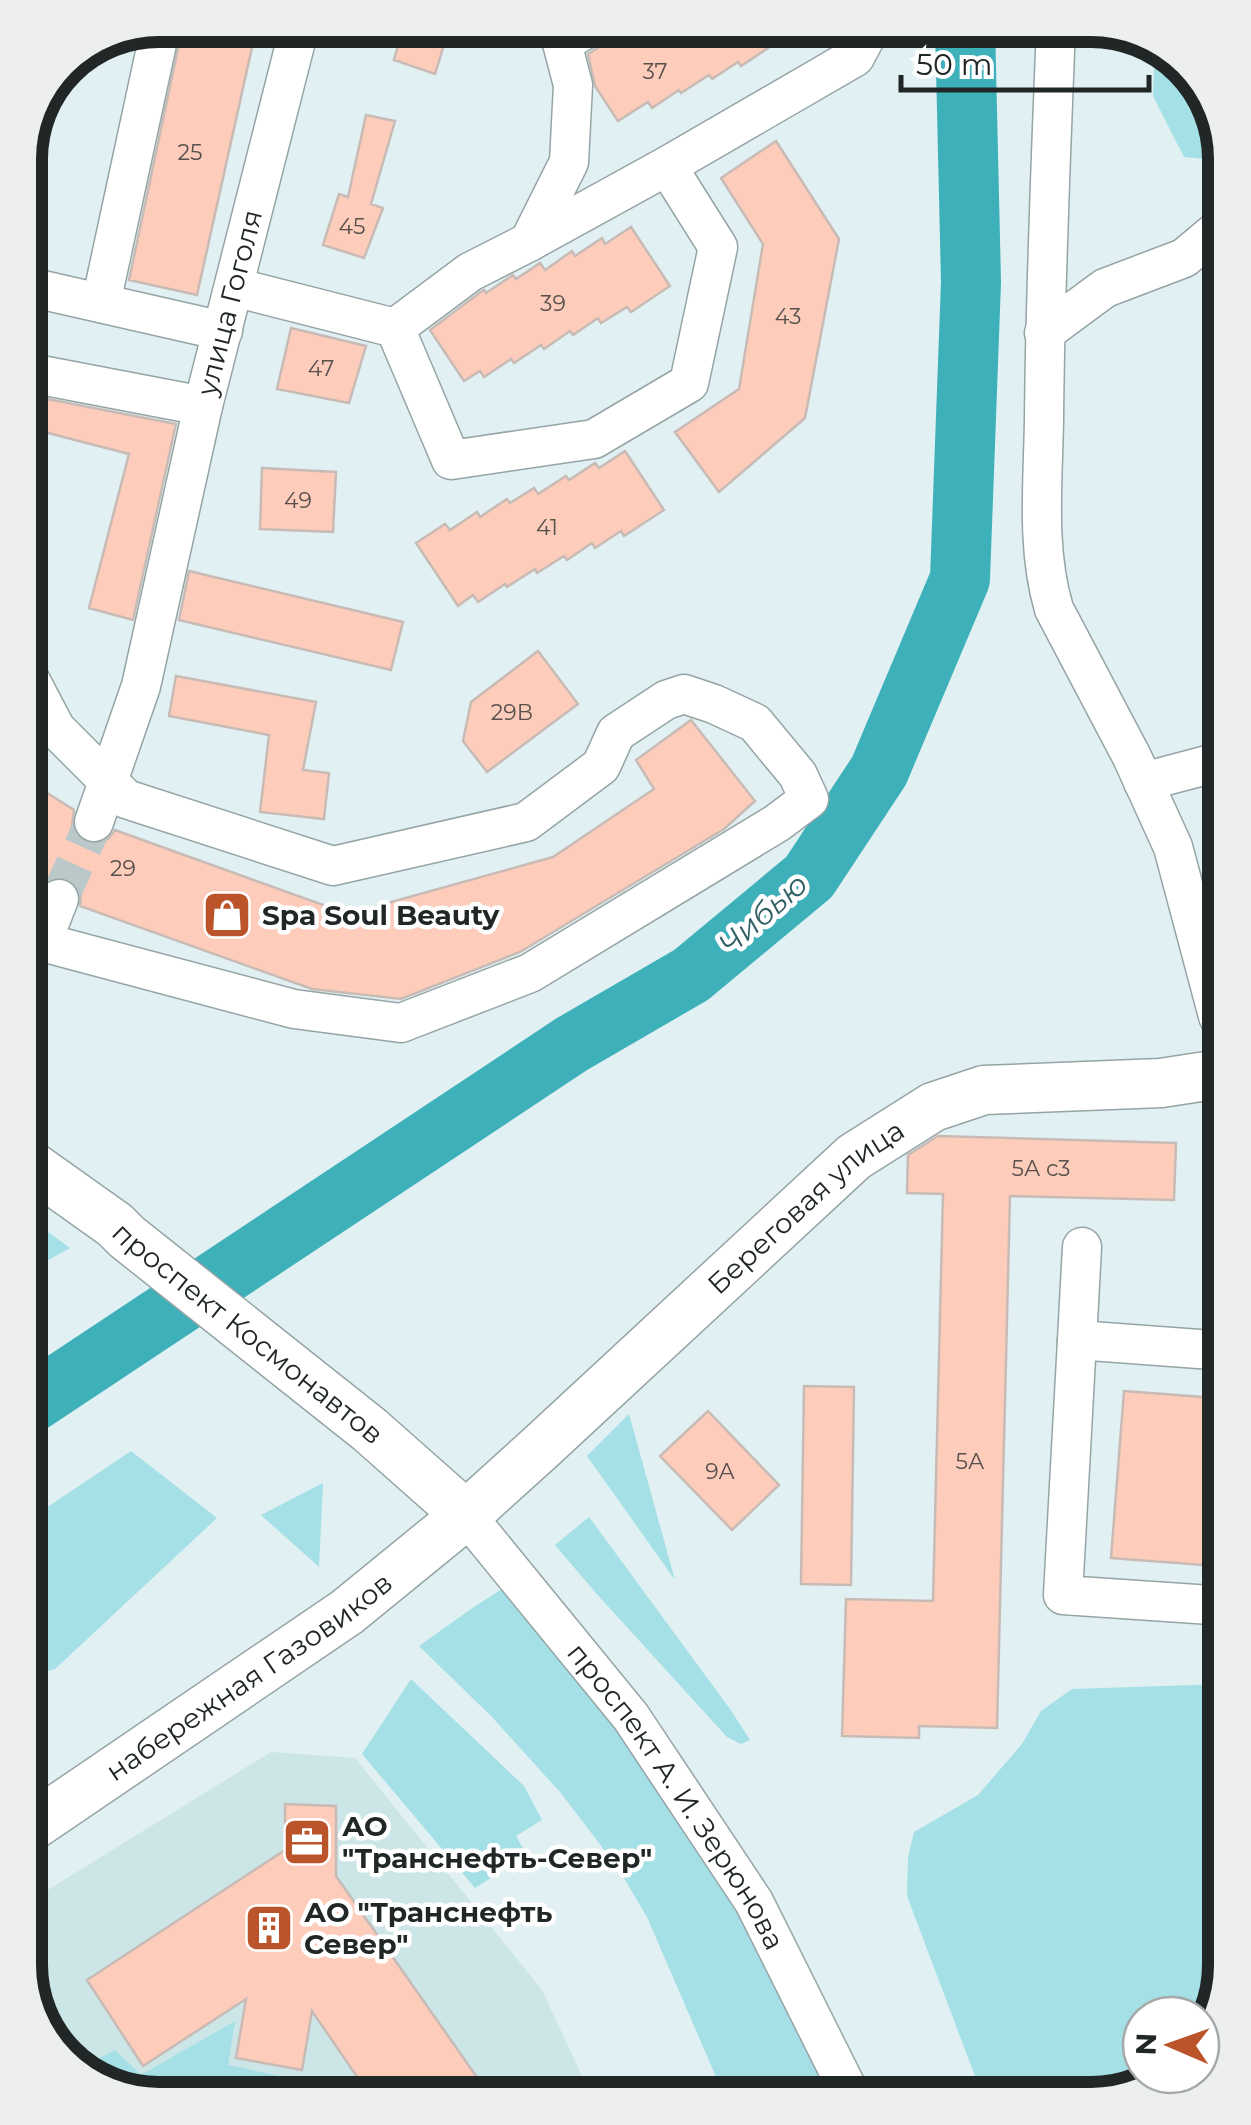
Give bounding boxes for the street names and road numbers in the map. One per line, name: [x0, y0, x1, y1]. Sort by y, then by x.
street label: улица Гоголя: [189, 206, 269, 400]
street label: Береговая улица: [700, 1113, 910, 1301]
street label: проспект Космонавтов: [105, 1215, 391, 1451]
street label: набережная Газовиков: [99, 1565, 399, 1788]
street label: проспект А. И. Зерюнова: [560, 1636, 792, 1955]

